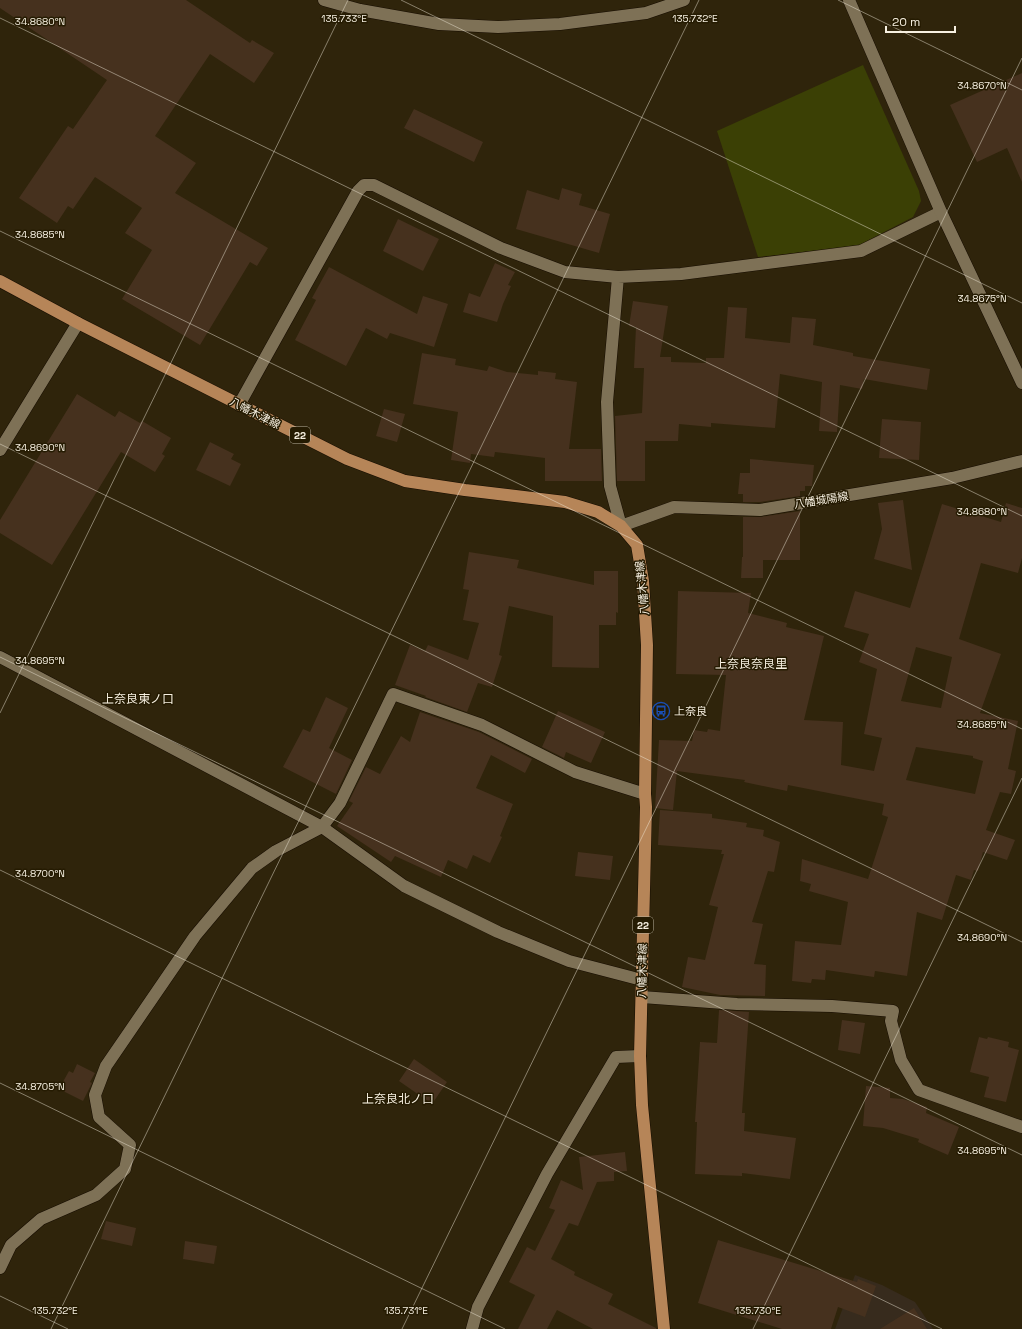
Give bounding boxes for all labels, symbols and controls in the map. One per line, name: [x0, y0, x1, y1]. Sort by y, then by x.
scale bar: [886, 8, 955, 34]
text: 135.733°E: [321, 12, 367, 25]
text: 135.732°E: [672, 12, 718, 25]
text: 20 m: [892, 14, 920, 30]
text: 34.8680°N: [15, 15, 65, 28]
text: 34.8670°N: [957, 79, 1007, 92]
text: 34.8685°N: [15, 228, 65, 241]
text: 34.8675°N: [957, 292, 1007, 305]
street label: 八幡木津線: [227, 394, 283, 432]
road number: 22: [290, 427, 310, 443]
text: 34.8690°N: [15, 441, 65, 454]
street label: 八幡城陽線: [793, 489, 849, 511]
text: 34.8680°N: [957, 505, 1007, 518]
street label: 八幡木津線: [632, 560, 652, 616]
text: 34.8695°N: [15, 654, 65, 667]
district label: 上奈良奈良里: [715, 656, 787, 672]
district label: 上奈良東ノ口: [102, 691, 174, 707]
bus stop icon: 上奈良: [651, 701, 671, 721]
place label: 上奈良: [674, 704, 707, 718]
text: 34.8685°N: [957, 718, 1007, 731]
text: 34.8700°N: [15, 867, 65, 880]
road number: 22: [633, 917, 653, 933]
text: 34.8690°N: [957, 931, 1007, 944]
street label: 八幡木津線: [635, 943, 649, 999]
text: 34.8705°N: [15, 1080, 65, 1093]
district label: 上奈良北ノ口: [362, 1091, 434, 1107]
text: 34.8695°N: [957, 1144, 1007, 1157]
text: 135.732°E: [32, 1304, 78, 1317]
text: 135.731°E: [384, 1304, 428, 1317]
text: 135.730°E: [735, 1304, 781, 1317]

